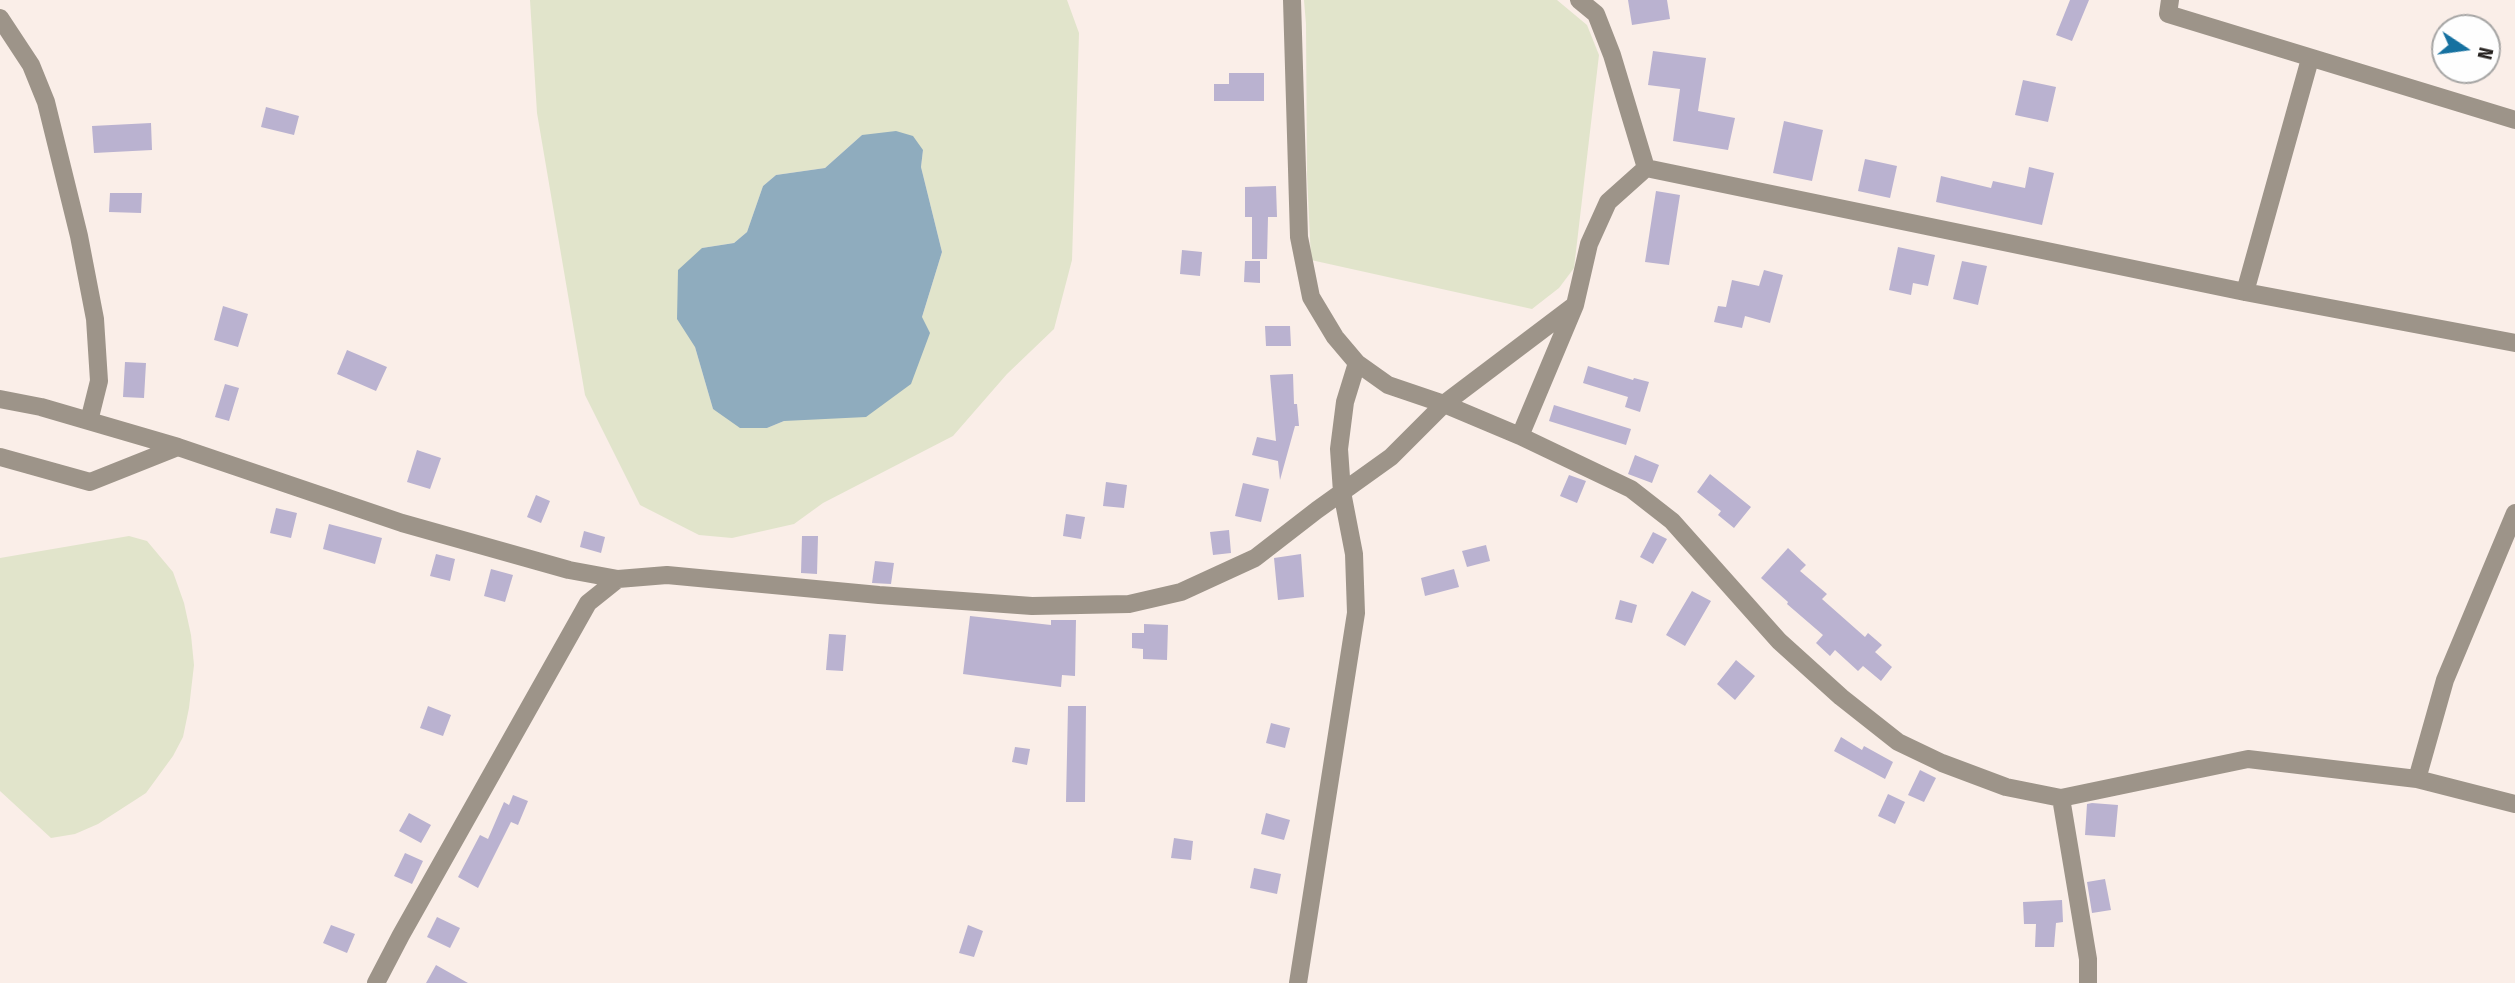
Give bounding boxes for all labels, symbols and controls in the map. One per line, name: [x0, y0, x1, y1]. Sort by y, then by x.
north arrow: [2431, 14, 2501, 84]
text: N: [2473, 45, 2497, 62]

